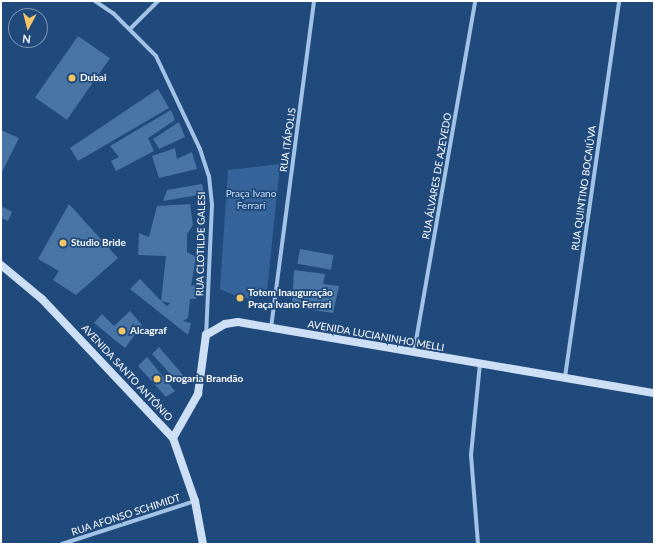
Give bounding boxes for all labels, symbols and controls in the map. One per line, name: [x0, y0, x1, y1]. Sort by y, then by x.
north arrow: [8, 8, 48, 48]
text: N: [22, 32, 32, 46]
place label: Dubai: [80, 72, 106, 84]
marker: Dubai: [67, 73, 77, 83]
street label: RUA ITÁPOLIS: [278, 107, 298, 173]
street label: RUA ÁLVARES DE AZEVEDO: [420, 111, 454, 241]
street label: RUA QUINTINO BOCAIÚVA: [569, 125, 599, 251]
park label: Praça Ivano Ferrari: [226, 187, 276, 210]
street label: RUA CLOTILDE GALESI: [194, 191, 208, 297]
place label: Studio Bride: [71, 237, 126, 249]
marker: Studio Bride: [58, 238, 68, 248]
place label: Totem Inauguração Praça Ivano Ferrari: [248, 286, 333, 310]
marker: Totem Inauguração Praça Ivano Ferrari: [235, 293, 245, 303]
street label: AVENIDA LUCIANINHO MELLI: [307, 318, 445, 354]
street label: AVENIDA SANTO ANTÔNIO: [79, 322, 175, 424]
place label: Alcagraf: [130, 325, 167, 337]
marker: Alcagraf: [117, 326, 127, 336]
place label: Drogaria Brandão: [165, 373, 243, 385]
marker: Drogaria Brandão: [152, 374, 162, 384]
street label: RUA AFONSO SCHIMIDT: [70, 492, 182, 538]

